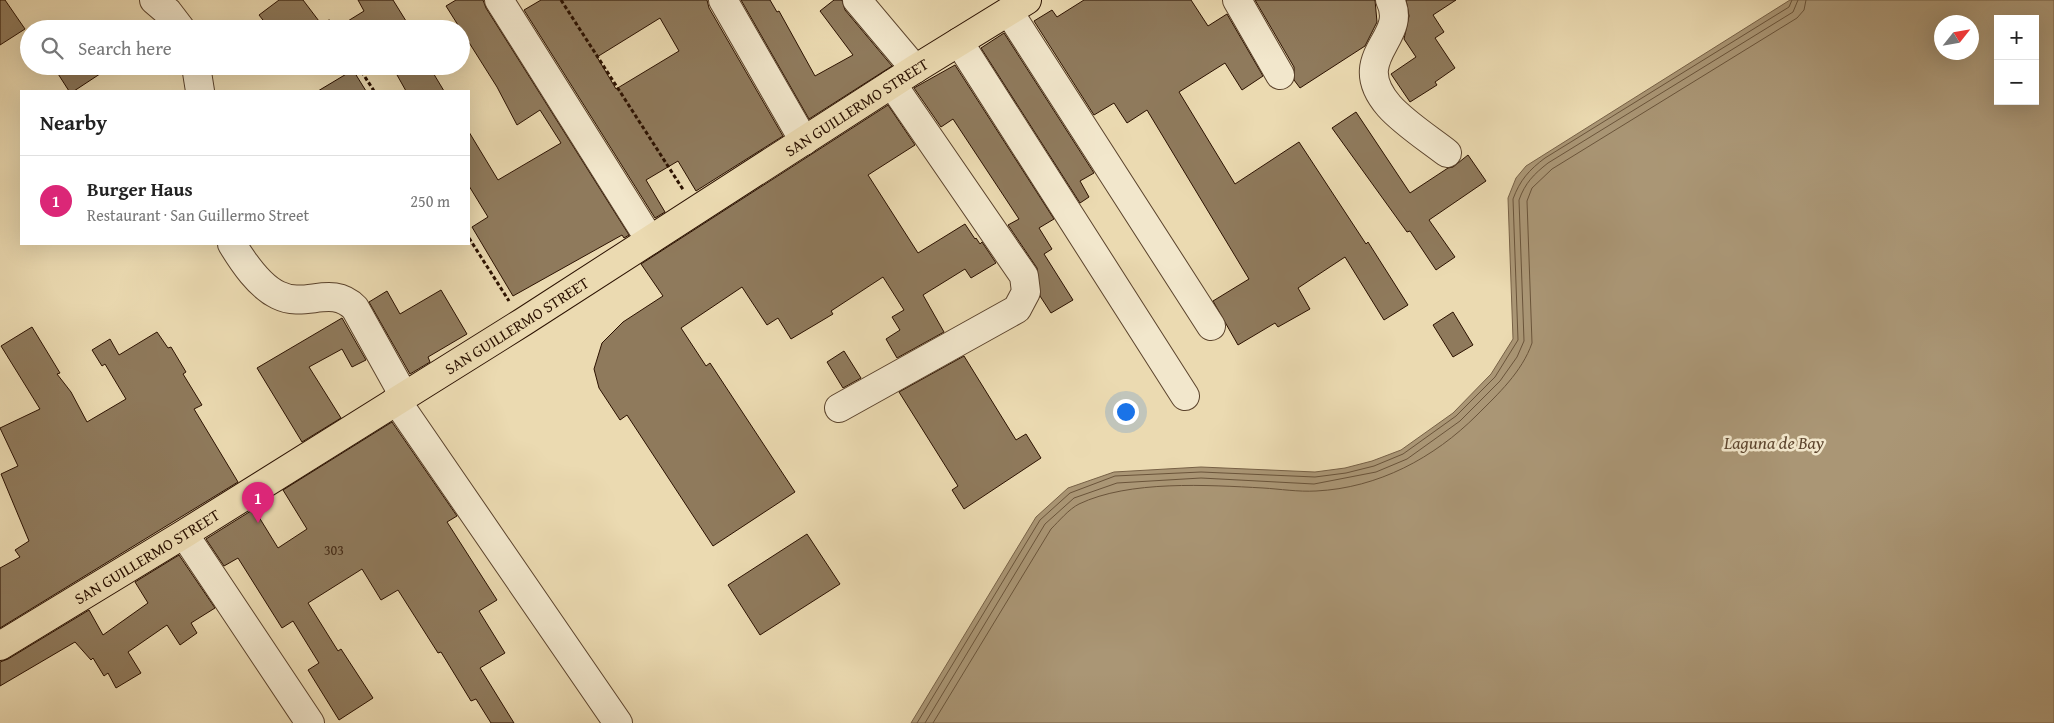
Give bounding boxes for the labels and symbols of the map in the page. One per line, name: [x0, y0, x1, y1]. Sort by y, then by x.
north arrow: [1934, 15, 1979, 60]
street label: SAN GUILLERMO STREET: [780, 52, 933, 162]
street label: SAN GUILLERMO STREET: [440, 271, 594, 380]
your location: [1113, 399, 1139, 425]
water label: Laguna de Bay: [1723, 429, 1825, 456]
pin: 1: [242, 482, 274, 523]
street label: SAN GUILLERMO STREET: [69, 503, 224, 610]
house number: 303: [324, 540, 344, 560]

